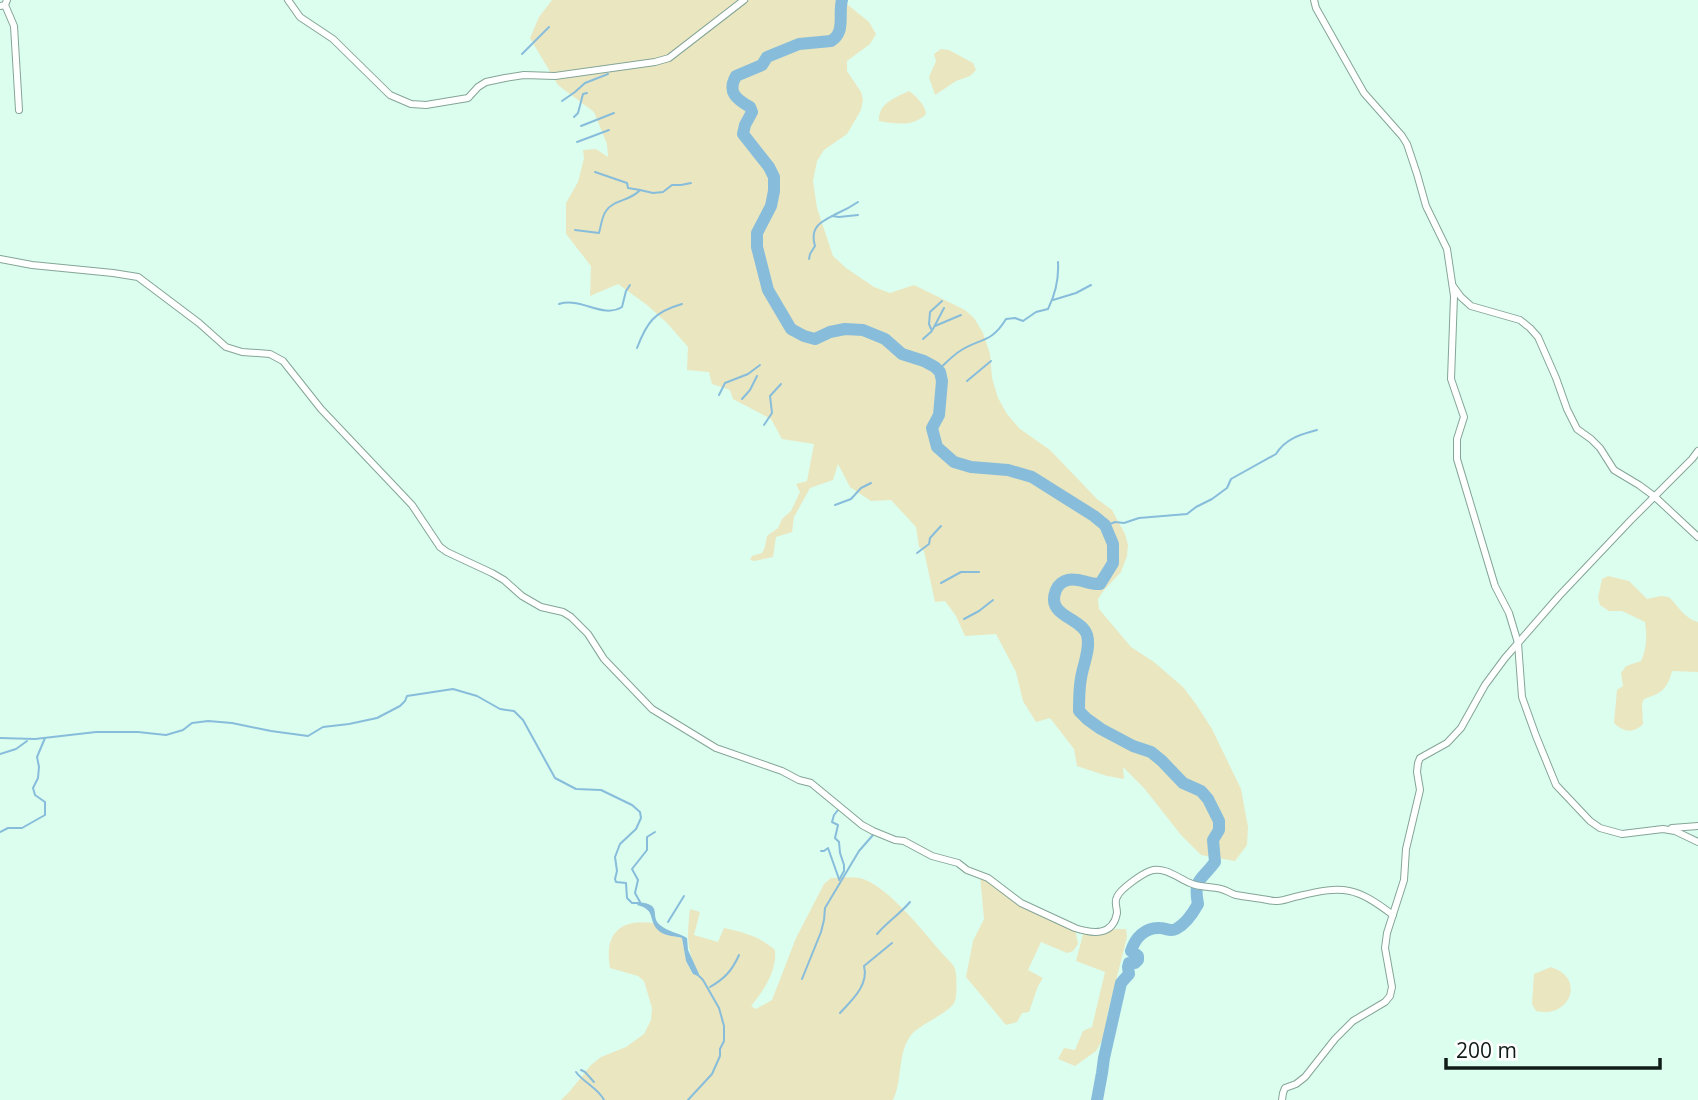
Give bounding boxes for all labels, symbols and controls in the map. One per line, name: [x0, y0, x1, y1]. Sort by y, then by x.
scale bar: [1446, 1026, 1660, 1070]
text: 200 m: [1456, 1036, 1517, 1064]

